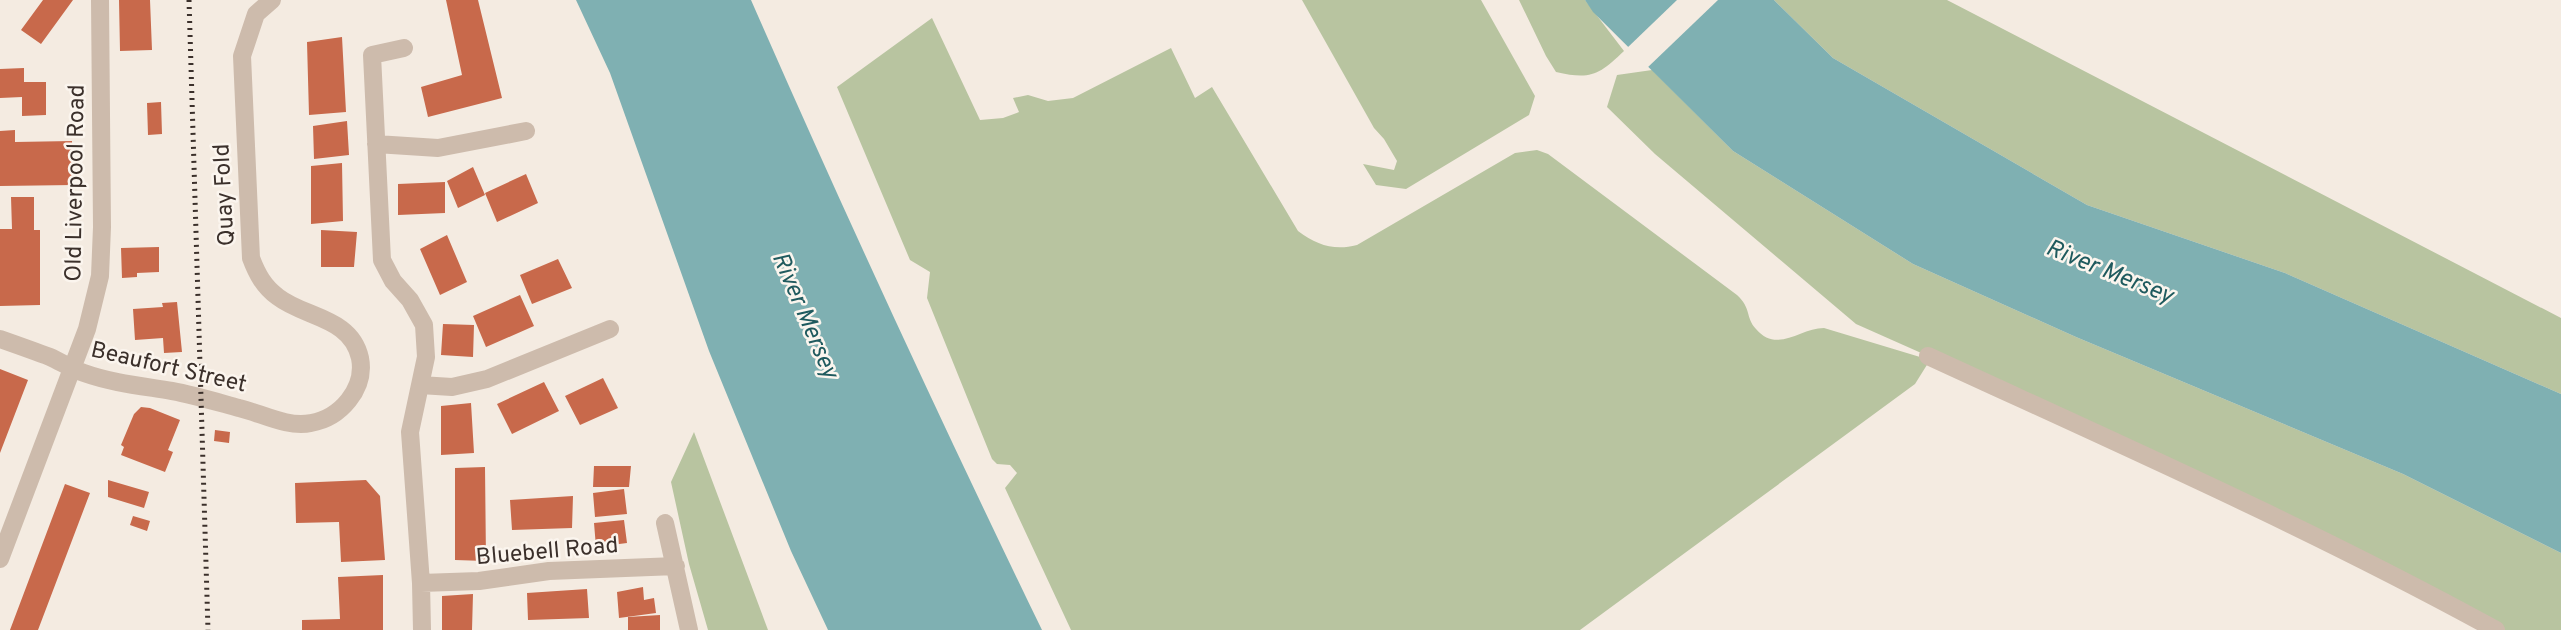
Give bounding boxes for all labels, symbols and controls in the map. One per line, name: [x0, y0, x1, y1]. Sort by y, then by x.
street label: Old Liverpool Road: [60, 84, 93, 282]
street label: Quay Fold: [208, 143, 243, 247]
water label: River Mersey: [2041, 234, 2179, 313]
water label: River Mersey: [764, 248, 845, 385]
street label: Beaufort Street: [88, 336, 249, 400]
street label: Bluebell Road: [475, 532, 620, 573]

